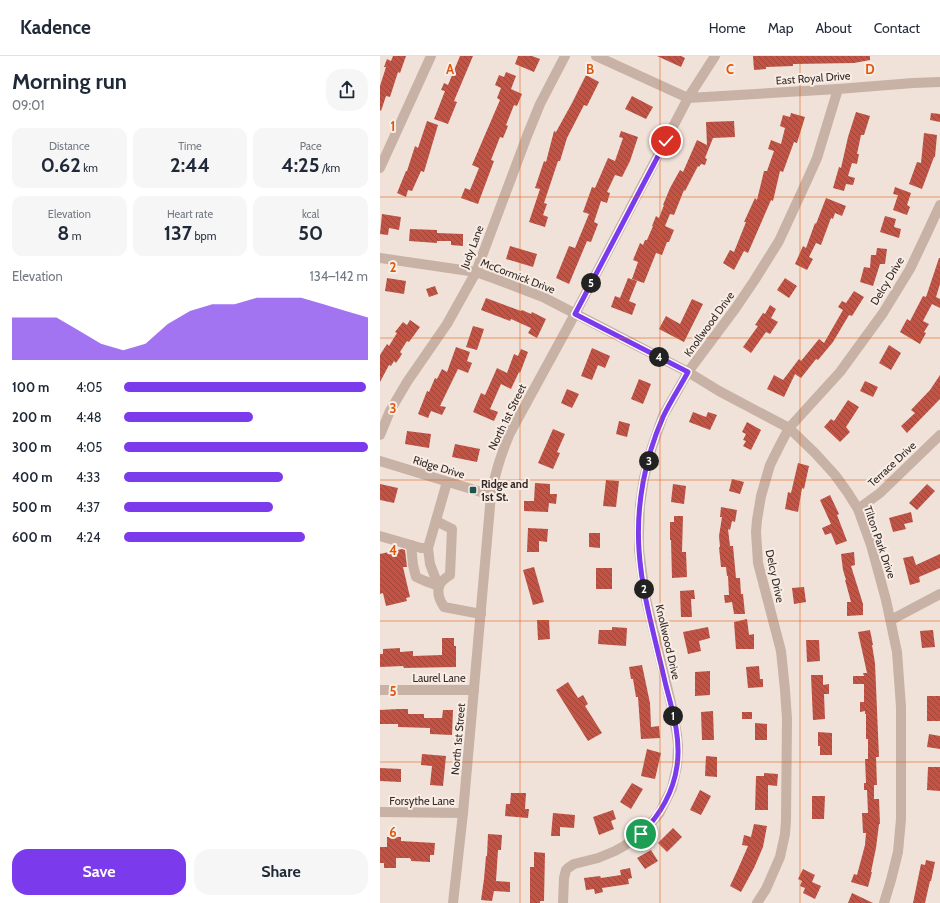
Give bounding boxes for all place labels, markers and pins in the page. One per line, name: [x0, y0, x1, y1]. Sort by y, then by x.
pin: [649, 124, 683, 158]
pin: 5: [581, 273, 601, 293]
pin: 4: [649, 347, 669, 367]
pin: 3: [639, 451, 659, 471]
place label: Ridge and 1st St.: [481, 477, 528, 504]
marker: Ridge and 1st St.: [468, 485, 478, 495]
pin: 2: [634, 579, 654, 599]
pin: 1: [663, 706, 683, 726]
pin: [624, 817, 658, 851]

